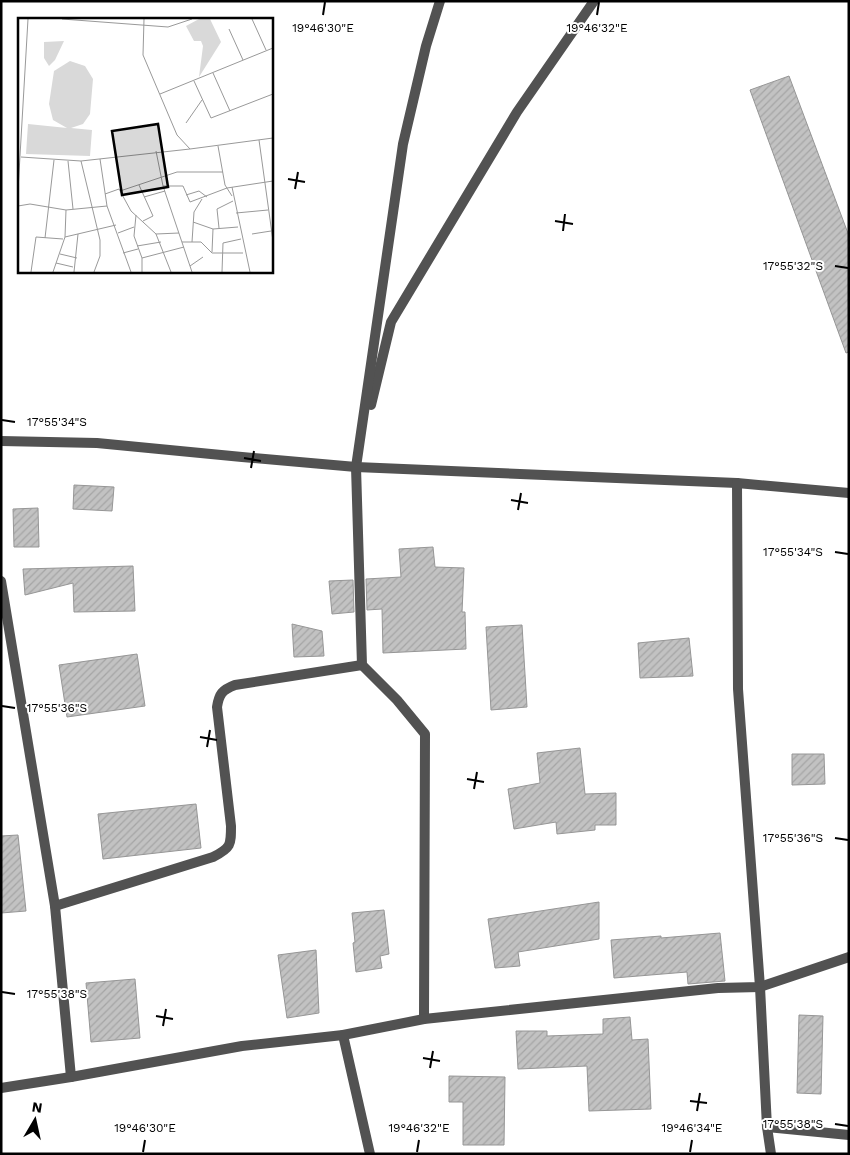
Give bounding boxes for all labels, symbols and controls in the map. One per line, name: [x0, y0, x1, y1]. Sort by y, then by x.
inset map: [18, 18, 272, 272]
text: 19°46'30"E: [292, 21, 354, 35]
text: 19°46'32"E: [566, 21, 628, 35]
text: 17°55'32"S: [763, 259, 823, 273]
text: 17°55'34"S: [27, 415, 87, 429]
text: 17°55'34"S: [763, 545, 823, 559]
text: 17°55'36"S: [27, 701, 87, 715]
text: 17°55'36"S: [763, 831, 823, 845]
text: 17°55'38"S: [27, 987, 87, 1001]
north arrow: [10, 1095, 60, 1145]
text: N: [31, 1098, 43, 1116]
text: 17°55'38"S: [763, 1117, 823, 1131]
text: 19°46'30"E: [114, 1121, 176, 1135]
text: 19°46'32"E: [388, 1121, 450, 1135]
text: 19°46'34"E: [662, 1121, 723, 1135]

